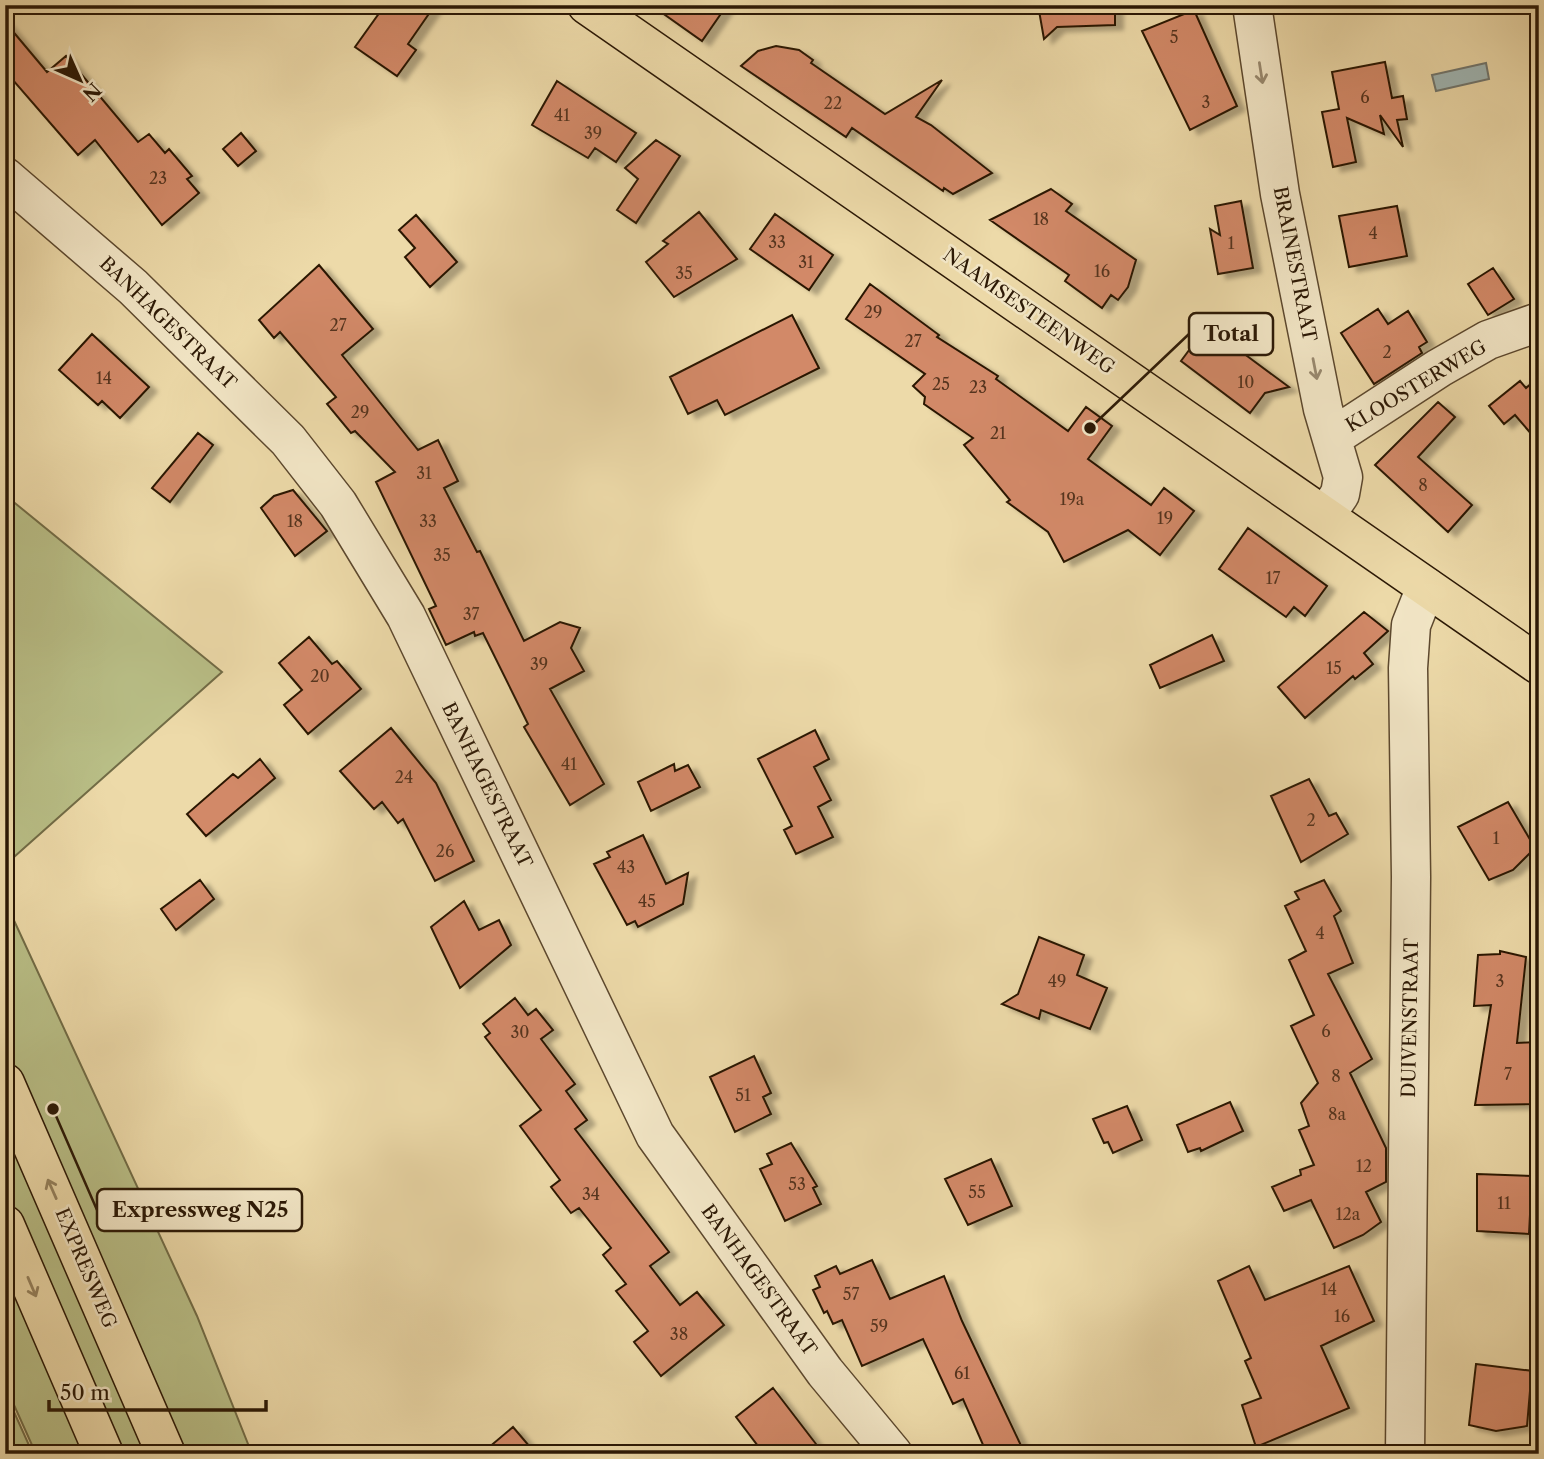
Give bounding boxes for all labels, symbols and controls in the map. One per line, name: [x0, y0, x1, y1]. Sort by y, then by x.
house number: 5: [1170, 27, 1178, 47]
north arrow: [46, 46, 116, 116]
one-way arrow: [1255, 61, 1268, 84]
text: N: [78, 78, 106, 106]
house number: 6: [1360, 87, 1370, 107]
house number: 3: [1202, 92, 1210, 112]
house number: 22: [824, 93, 842, 113]
house number: 41: [554, 105, 570, 125]
house number: 39: [584, 123, 602, 143]
house number: 23: [149, 168, 167, 188]
street label: BRAINESTRAAT: [1269, 184, 1321, 344]
house number: 18: [1033, 209, 1049, 229]
house number: 4: [1368, 223, 1378, 243]
house number: 33: [768, 232, 786, 252]
house number: 1: [1228, 233, 1235, 253]
street label: NAAMSESTEENWEG: [939, 243, 1119, 379]
street label: BANHAGESTRAAT: [95, 252, 242, 395]
house number: 31: [798, 252, 814, 272]
house number: 16: [1094, 261, 1110, 281]
house number: 35: [675, 263, 693, 283]
house number: 29: [864, 302, 882, 322]
callout: Total: [1189, 313, 1273, 355]
house number: 27: [329, 315, 347, 335]
text: Total: [1203, 321, 1259, 346]
house number: 27: [904, 331, 922, 351]
street label: KLOOSTERWEG: [1342, 335, 1490, 437]
house number: 2: [1382, 342, 1392, 362]
one-way arrow: [1309, 357, 1323, 380]
house number: 14: [96, 368, 112, 388]
house number: 10: [1238, 372, 1254, 392]
house number: 25: [932, 374, 950, 394]
house number: 23: [969, 377, 987, 397]
house number: 29: [351, 402, 369, 422]
house number: 21: [990, 423, 1006, 443]
house number: 31: [416, 463, 432, 483]
house number: 8: [1418, 475, 1428, 495]
house number: 19a: [1060, 489, 1085, 509]
house number: 19: [1157, 508, 1173, 528]
house number: 18: [287, 511, 303, 531]
house number: 33: [419, 511, 437, 531]
house number: 35: [433, 545, 451, 565]
house number: 17: [1266, 568, 1280, 588]
house number: 37: [463, 604, 479, 624]
house number: 39: [530, 654, 548, 674]
house number: 15: [1326, 658, 1342, 678]
house number: 20: [310, 666, 330, 686]
street label: BANHAGESTRAAT: [437, 698, 537, 872]
house number: 41: [561, 754, 577, 774]
house number: 24: [395, 767, 413, 787]
house number: 2: [1306, 810, 1316, 830]
house number: 1: [1493, 828, 1500, 848]
house number: 26: [436, 841, 454, 861]
house number: 43: [617, 857, 635, 877]
house number: 45: [638, 891, 656, 911]
house number: 4: [1315, 923, 1325, 943]
street label: DUIVENSTRAAT: [1397, 937, 1423, 1098]
house number: 49: [1048, 971, 1066, 991]
house number: 3: [1496, 971, 1504, 991]
house number: 6: [1321, 1021, 1331, 1041]
house number: 30: [511, 1022, 529, 1042]
house number: 7: [1504, 1064, 1512, 1084]
house number: 8: [1331, 1066, 1341, 1086]
house number: 51: [735, 1085, 751, 1105]
house number: 8a: [1328, 1104, 1347, 1124]
house number: 12: [1356, 1156, 1372, 1176]
house number: 53: [788, 1174, 806, 1194]
one-way arrow: [45, 1179, 58, 1200]
house number: 55: [968, 1182, 986, 1202]
house number: 34: [582, 1184, 600, 1204]
callout: Expressweg N25: [97, 1189, 302, 1231]
house number: 11: [1497, 1193, 1511, 1213]
text: Expressweg N25: [112, 1197, 288, 1222]
street label: BANHAGESTRAAT: [696, 1200, 822, 1361]
house number: 12a: [1336, 1204, 1361, 1224]
street label: EXPRESWEG: [50, 1205, 122, 1331]
one-way arrow: [26, 1276, 39, 1298]
house number: 14: [1321, 1279, 1337, 1299]
house number: 57: [843, 1284, 859, 1304]
house number: 16: [1334, 1306, 1350, 1326]
house number: 59: [870, 1316, 888, 1336]
house number: 38: [670, 1324, 688, 1344]
house number: 61: [954, 1363, 970, 1383]
scale bar: [49, 1368, 266, 1412]
text: 50 m: [60, 1380, 110, 1405]

